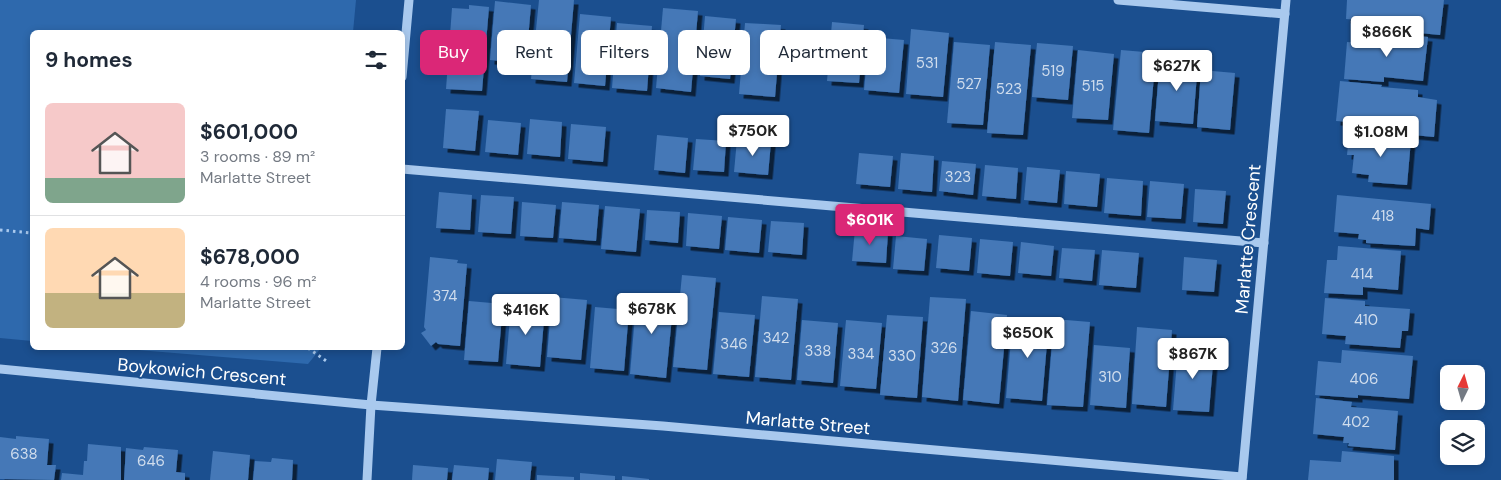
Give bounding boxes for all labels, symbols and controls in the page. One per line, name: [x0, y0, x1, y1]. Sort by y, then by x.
pin: $866K: [1352, 15, 1422, 58]
text: $866K: [1362, 21, 1412, 42]
chip: Buy: [420, 30, 487, 75]
chip: Rent: [497, 30, 571, 75]
chip: Filters: [581, 30, 668, 75]
chip: New: [678, 30, 750, 75]
chip: Apartment: [760, 30, 886, 75]
text: 9 homes: [45, 46, 133, 74]
icon: filters: [362, 46, 390, 74]
pin: $627K: [1142, 49, 1212, 92]
house number: 531: [916, 53, 938, 73]
text: $627K: [1153, 55, 1201, 76]
house number: 519: [1041, 61, 1065, 81]
house number: 527: [956, 74, 982, 94]
house number: 515: [1082, 76, 1104, 96]
house number: 523: [996, 79, 1022, 99]
pin: $750K: [718, 114, 788, 157]
pin: $1.08M: [1340, 116, 1422, 158]
text: $601,000: [200, 118, 298, 146]
text: $750K: [728, 120, 778, 141]
text: $1.08M: [1354, 121, 1408, 142]
icon: home: [85, 123, 145, 183]
text: 3 rooms · 89 m²: [200, 146, 315, 167]
street label: Marlatte Crescent: [1229, 163, 1267, 315]
text: Marlatte Street: [200, 167, 311, 188]
house number: 323: [945, 167, 971, 187]
pin: $601K: [835, 204, 905, 246]
house number: 418: [1372, 206, 1394, 226]
text: $601K: [846, 209, 894, 230]
text: $678,000: [200, 243, 300, 271]
icon: home: [85, 248, 145, 308]
house number: 414: [1351, 264, 1373, 284]
text: 4 rooms · 96 m²: [200, 271, 316, 292]
house number: 374: [433, 286, 457, 306]
text: Marlatte Street: [200, 292, 311, 313]
pin: $678K: [617, 292, 687, 335]
pin: $416K: [491, 294, 561, 336]
text: $678K: [628, 298, 676, 319]
text: $416K: [503, 299, 549, 320]
house number: 410: [1354, 310, 1378, 330]
pin: $650K: [993, 316, 1063, 359]
text: $650K: [1002, 322, 1054, 343]
house number: 342: [763, 328, 789, 348]
house number: 346: [720, 334, 748, 354]
house number: 326: [931, 338, 957, 358]
pin: $867K: [1158, 338, 1228, 380]
house number: 338: [805, 341, 831, 361]
text: $867K: [1169, 343, 1217, 364]
house number: 334: [848, 344, 874, 364]
house number: 330: [888, 346, 916, 366]
street label: Boykowich Crescent: [117, 353, 287, 391]
north arrow: [1440, 365, 1485, 410]
map controls: [1440, 365, 1485, 465]
house number: 310: [1098, 367, 1122, 387]
house number: 406: [1350, 369, 1378, 389]
street label: Marlatte Street: [745, 406, 871, 440]
house number: 402: [1342, 412, 1370, 432]
button: layers: [1440, 420, 1485, 465]
house number: 638: [10, 444, 38, 464]
house number: 646: [137, 451, 165, 471]

